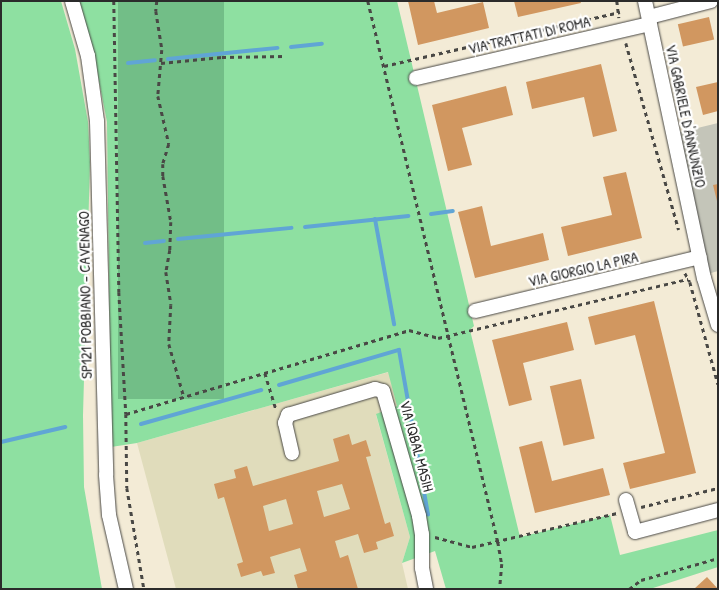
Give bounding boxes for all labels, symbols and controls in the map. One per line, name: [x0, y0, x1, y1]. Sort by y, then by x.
street label: VIA TRATTATI DI ROMA: [466, 12, 592, 58]
street label: VIA GABRIELE D'ANNUNZIO: [662, 43, 710, 189]
street label: SP121 POBBIANO - CAVENAGO: [75, 211, 95, 379]
street label: VIA GIORGIO LA PIRA: [526, 248, 640, 290]
street label: VIA IQBAL MASIH: [396, 398, 438, 494]

